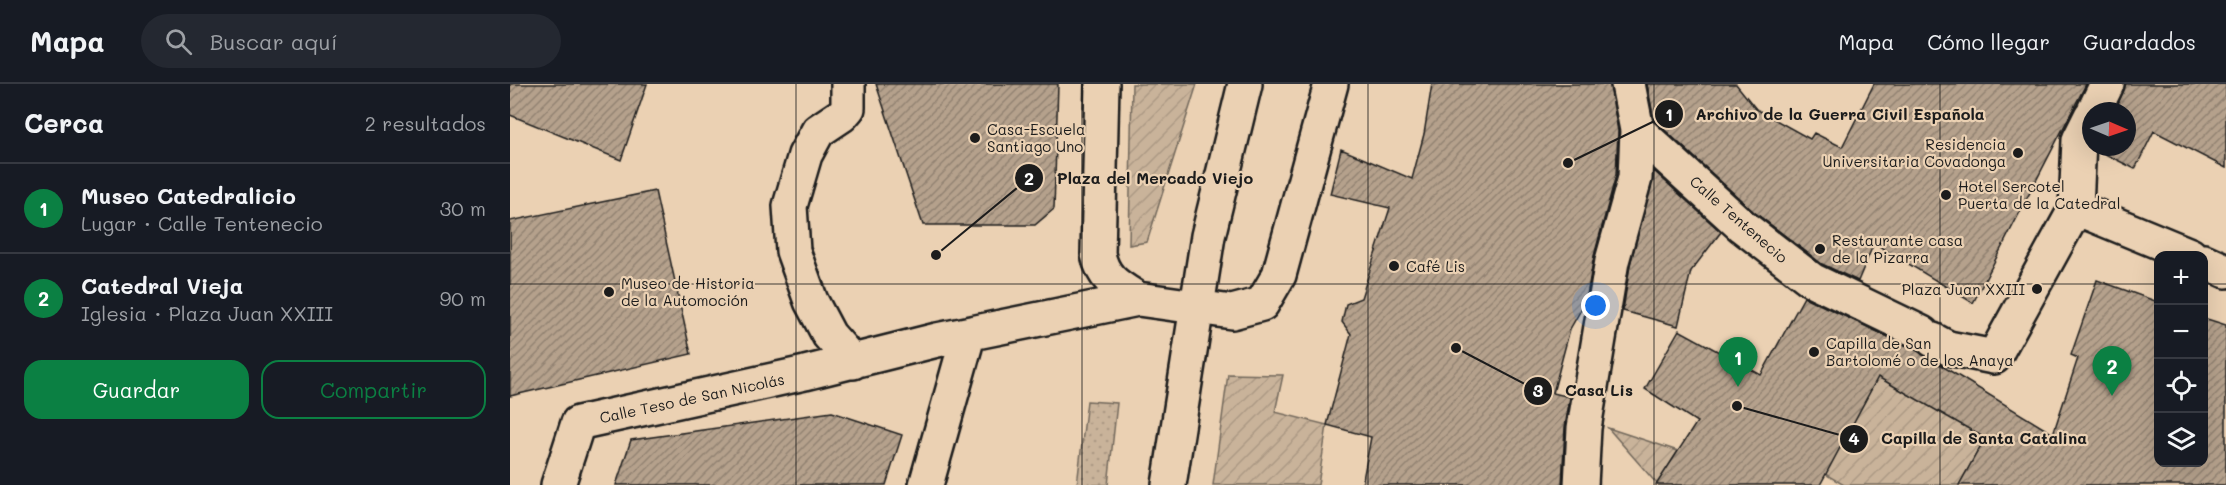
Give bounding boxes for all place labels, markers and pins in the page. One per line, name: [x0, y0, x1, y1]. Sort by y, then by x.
callout: Archivo de la Guerra Civil Española: [1654, 97, 1997, 131]
place label: Casa-Escuela Santiago Uno: [987, 119, 1085, 156]
marker: Casa-Escuela Santiago Uno: [968, 131, 982, 145]
place label: Residencia Universitaria Covadonga: [1823, 134, 2006, 171]
marker: Residencia Universitaria Covadonga: [2011, 146, 2025, 160]
callout: Plaza del Mercado Viejo: [1014, 161, 1265, 195]
place label: Hotel Sercotel Puerta de la Catedral: [1958, 176, 2121, 213]
marker: Hotel Sercotel Puerta de la Catedral: [1939, 188, 1953, 202]
place label: Restaurante casa de la Pizarra: [1832, 230, 1963, 267]
marker: Restaurante casa de la Pizarra: [1813, 242, 1827, 256]
place label: Café Lis: [1406, 256, 1465, 276]
marker: Café Lis: [1387, 259, 1401, 273]
place label: Museo de Historia de la Automoción: [621, 273, 755, 310]
place label: Plaza Juan XXIII: [1902, 279, 2025, 299]
marker: Plaza Juan XXIII: [2030, 282, 2044, 296]
marker: Museo de Historia de la Automoción: [602, 285, 616, 299]
place label: Capilla de San Bartolomé o de los Anaya: [1826, 333, 2014, 370]
pin: 1: [1718, 338, 1758, 387]
marker: Capilla de San Bartolomé o de los Anaya: [1807, 345, 1821, 359]
pin: 2: [2092, 346, 2132, 396]
callout: Casa Lis: [1523, 374, 1645, 408]
callout: Capilla de Santa Catalina: [1839, 422, 2099, 456]

